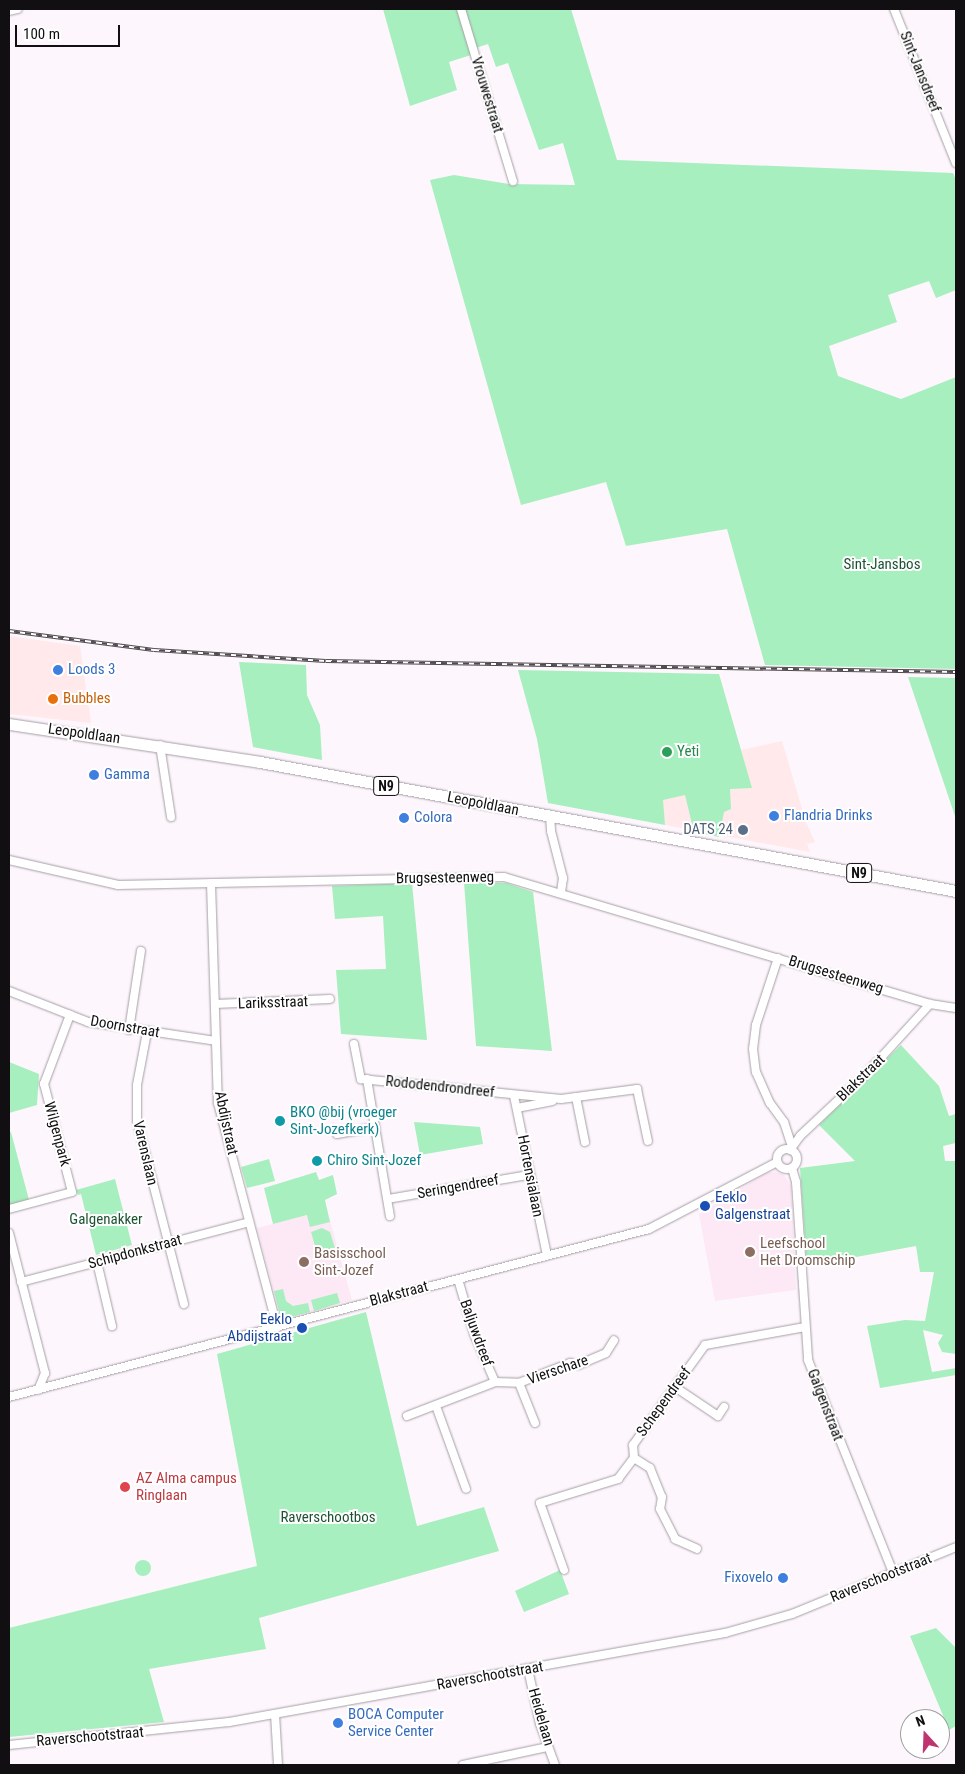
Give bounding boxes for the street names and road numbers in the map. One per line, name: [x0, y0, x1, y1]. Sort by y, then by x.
street label: Sint-Jansdreef: [896, 29, 944, 115]
street label: Vrouwestraat: [467, 55, 507, 135]
street label: Leopoldlaan: [47, 720, 121, 748]
road number: N9: [372, 774, 400, 798]
street label: Leopoldlaan: [446, 788, 520, 820]
road number: N9: [845, 861, 873, 884]
street label: Brugsesteenweg: [396, 868, 494, 888]
street label: Brugsesteenweg: [786, 952, 886, 998]
street label: Lariksstraat: [238, 993, 308, 1013]
street label: Doornstraat: [89, 1012, 161, 1042]
street label: Blakstraat: [833, 1051, 889, 1105]
street label: Rododendrondreef: [385, 1072, 495, 1102]
street label: Abdijstraat: [210, 1090, 242, 1156]
street label: Wilgenpark: [40, 1100, 74, 1168]
street label: Varenslaan: [129, 1119, 161, 1187]
street label: Hortensialaan: [513, 1134, 547, 1218]
street label: Seringendreef: [416, 1171, 500, 1203]
street label: Schipdonkstraat: [86, 1231, 184, 1273]
street label: Blakstraat: [368, 1278, 430, 1310]
street label: Baljuwdreef: [456, 1297, 496, 1369]
street label: Vierschare: [525, 1351, 591, 1389]
street label: Schependreef: [633, 1364, 695, 1440]
street label: Galgenstraat: [803, 1367, 847, 1443]
street label: Raverschootstraat: [828, 1549, 934, 1607]
street label: Raverschootstraat: [435, 1658, 545, 1694]
street label: Heidelaan: [524, 1686, 558, 1748]
street label: Raverschootstraat: [36, 1723, 144, 1751]

